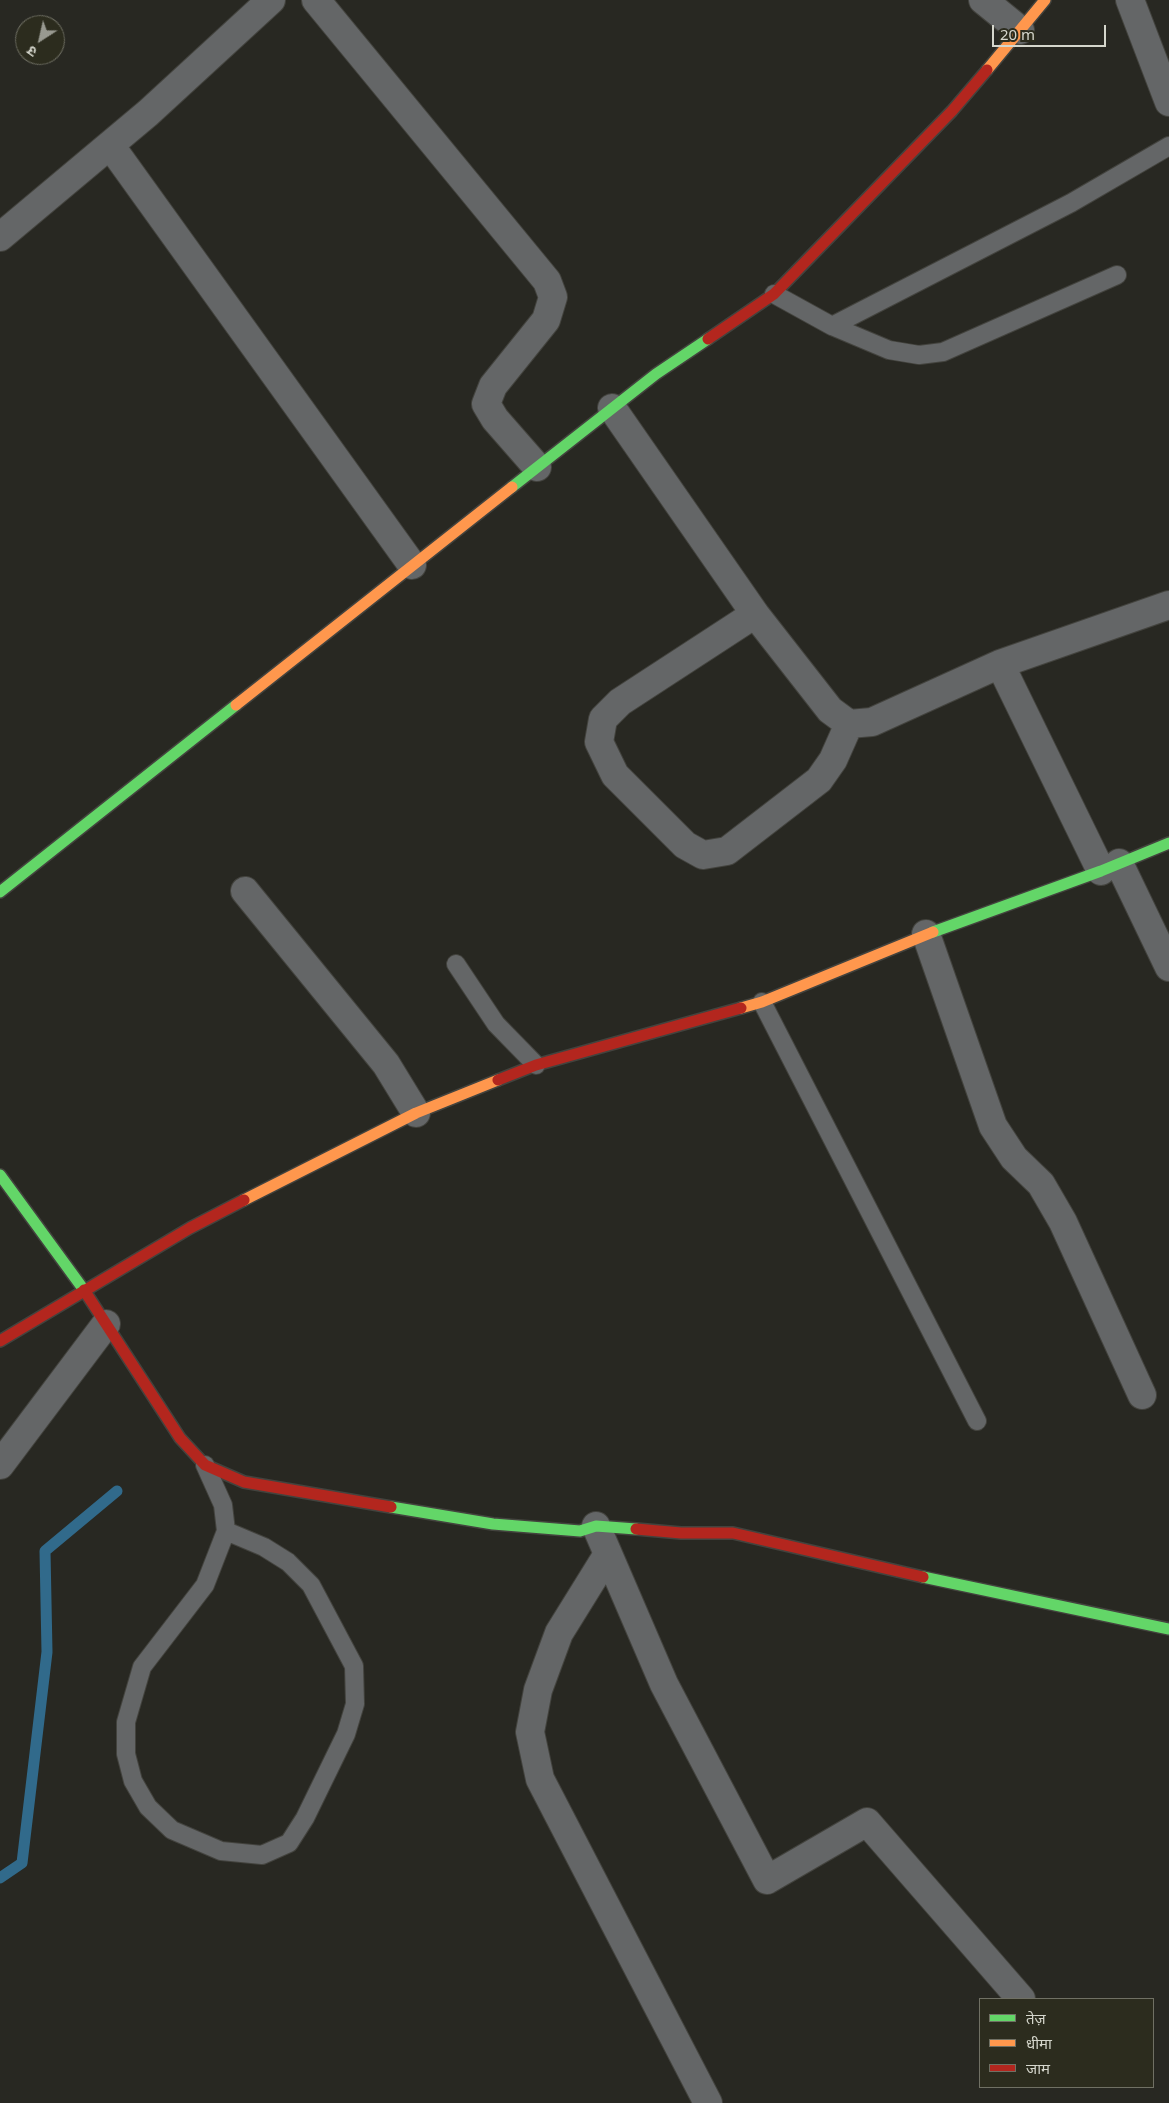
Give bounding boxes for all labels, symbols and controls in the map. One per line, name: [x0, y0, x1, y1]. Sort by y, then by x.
north arrow: [15, 15, 65, 65]
scale bar: [994, 15, 1108, 47]
text: 20 m: [1000, 24, 1035, 44]
text: उ: [23, 42, 40, 62]
legend: [979, 1998, 1154, 2088]
text: तेज़: [1026, 2008, 1046, 2028]
text: धीमा: [1026, 2033, 1052, 2053]
text: जाम: [1026, 2058, 1050, 2078]

